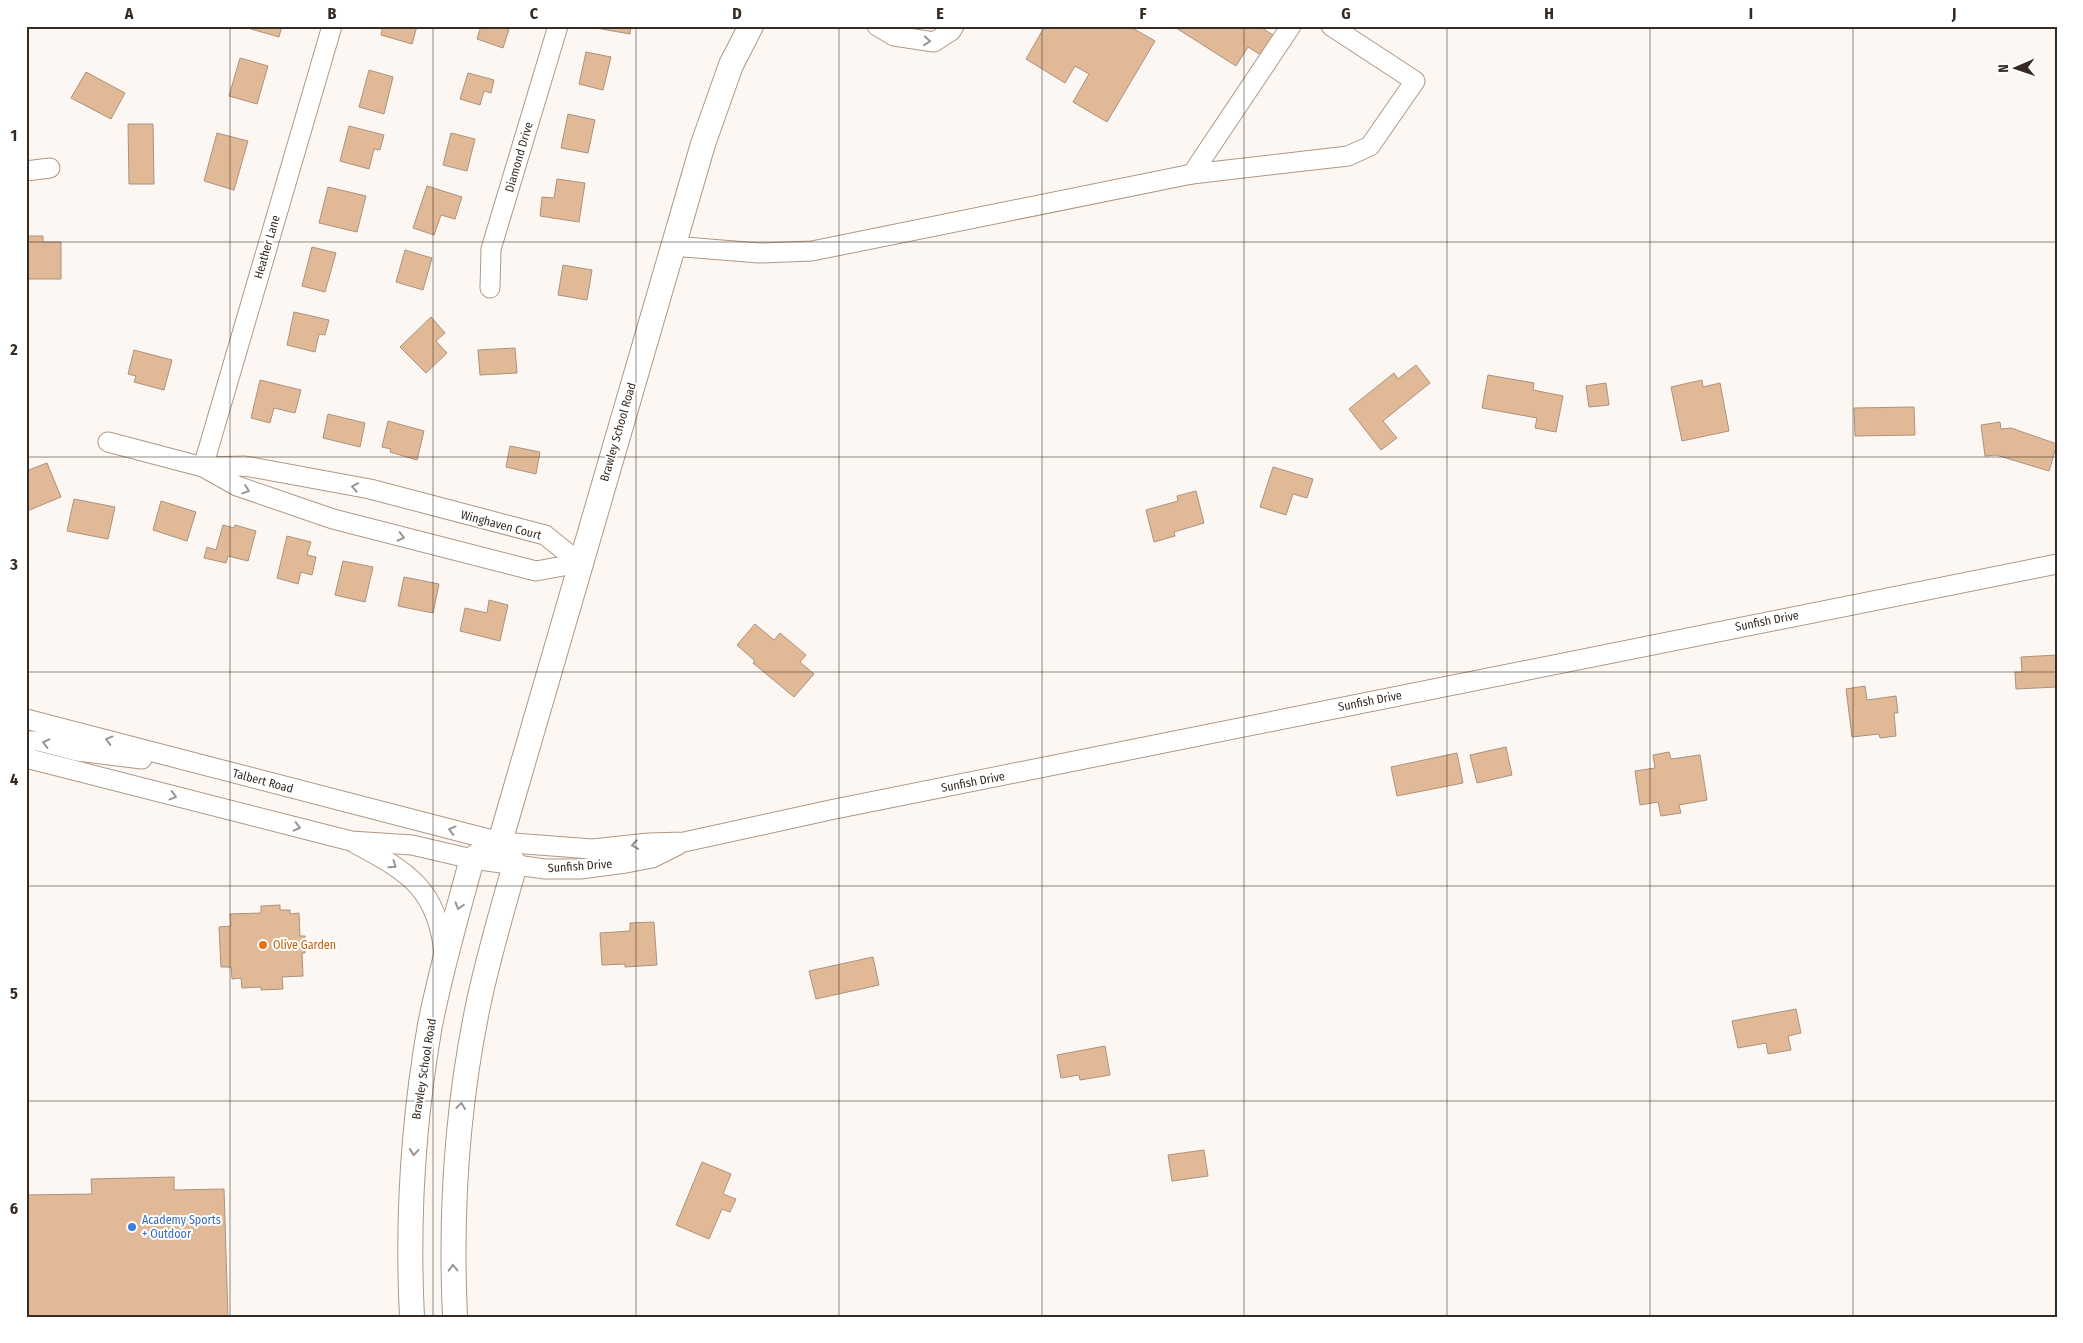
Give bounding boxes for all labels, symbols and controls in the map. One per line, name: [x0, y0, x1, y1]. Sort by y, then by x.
text: A: [124, 4, 134, 23]
text: B: [328, 4, 337, 23]
text: C: [530, 4, 539, 23]
text: D: [732, 4, 742, 23]
text: E: [936, 4, 944, 23]
text: F: [1139, 4, 1147, 23]
text: G: [1341, 4, 1351, 23]
text: H: [1544, 4, 1554, 23]
text: I: [1749, 4, 1753, 23]
text: J: [1951, 4, 1956, 23]
one-way arrow: [923, 35, 931, 46]
north arrow: [1990, 42, 2040, 92]
text: N: [1995, 64, 2012, 73]
street label: Diamond Drive: [502, 120, 536, 194]
text: 1: [11, 126, 17, 145]
street label: Heather Lane: [251, 214, 283, 280]
text: 2: [9, 340, 18, 359]
street label: Brawley School Road: [597, 381, 639, 483]
one-way arrow: [351, 482, 359, 492]
one-way arrow: [241, 484, 250, 494]
street label: Winghaven Court: [459, 508, 543, 543]
one-way arrow: [397, 531, 406, 542]
text: 3: [9, 555, 18, 574]
street label: Sunfish Drive: [1734, 608, 1800, 634]
street label: Sunfish Drive: [1337, 688, 1403, 714]
one-way arrow: [105, 736, 113, 746]
one-way arrow: [43, 739, 51, 749]
street label: Talbert Road: [231, 766, 295, 796]
street label: Sunfish Drive: [940, 769, 1006, 795]
text: 4: [10, 770, 18, 789]
one-way arrow: [168, 790, 177, 801]
one-way arrow: [293, 821, 302, 832]
one-way arrow: [449, 825, 457, 835]
one-way arrow: [631, 839, 639, 850]
street label: Sunfish Drive: [547, 857, 613, 875]
one-way arrow: [387, 859, 397, 868]
one-way arrow: [454, 902, 464, 910]
place label: Olive Garden: [273, 938, 336, 952]
marker: Olive Garden: [257, 939, 269, 951]
text: 5: [10, 984, 18, 1003]
street label: Brawley School Road: [409, 1017, 439, 1121]
one-way arrow: [455, 1102, 466, 1110]
one-way arrow: [408, 1148, 419, 1156]
text: 6: [10, 1199, 18, 1218]
place label: Academy Sports + Outdoor: [142, 1213, 221, 1241]
marker: Academy Sports + Outdoor: [126, 1221, 138, 1233]
one-way arrow: [448, 1264, 458, 1272]

